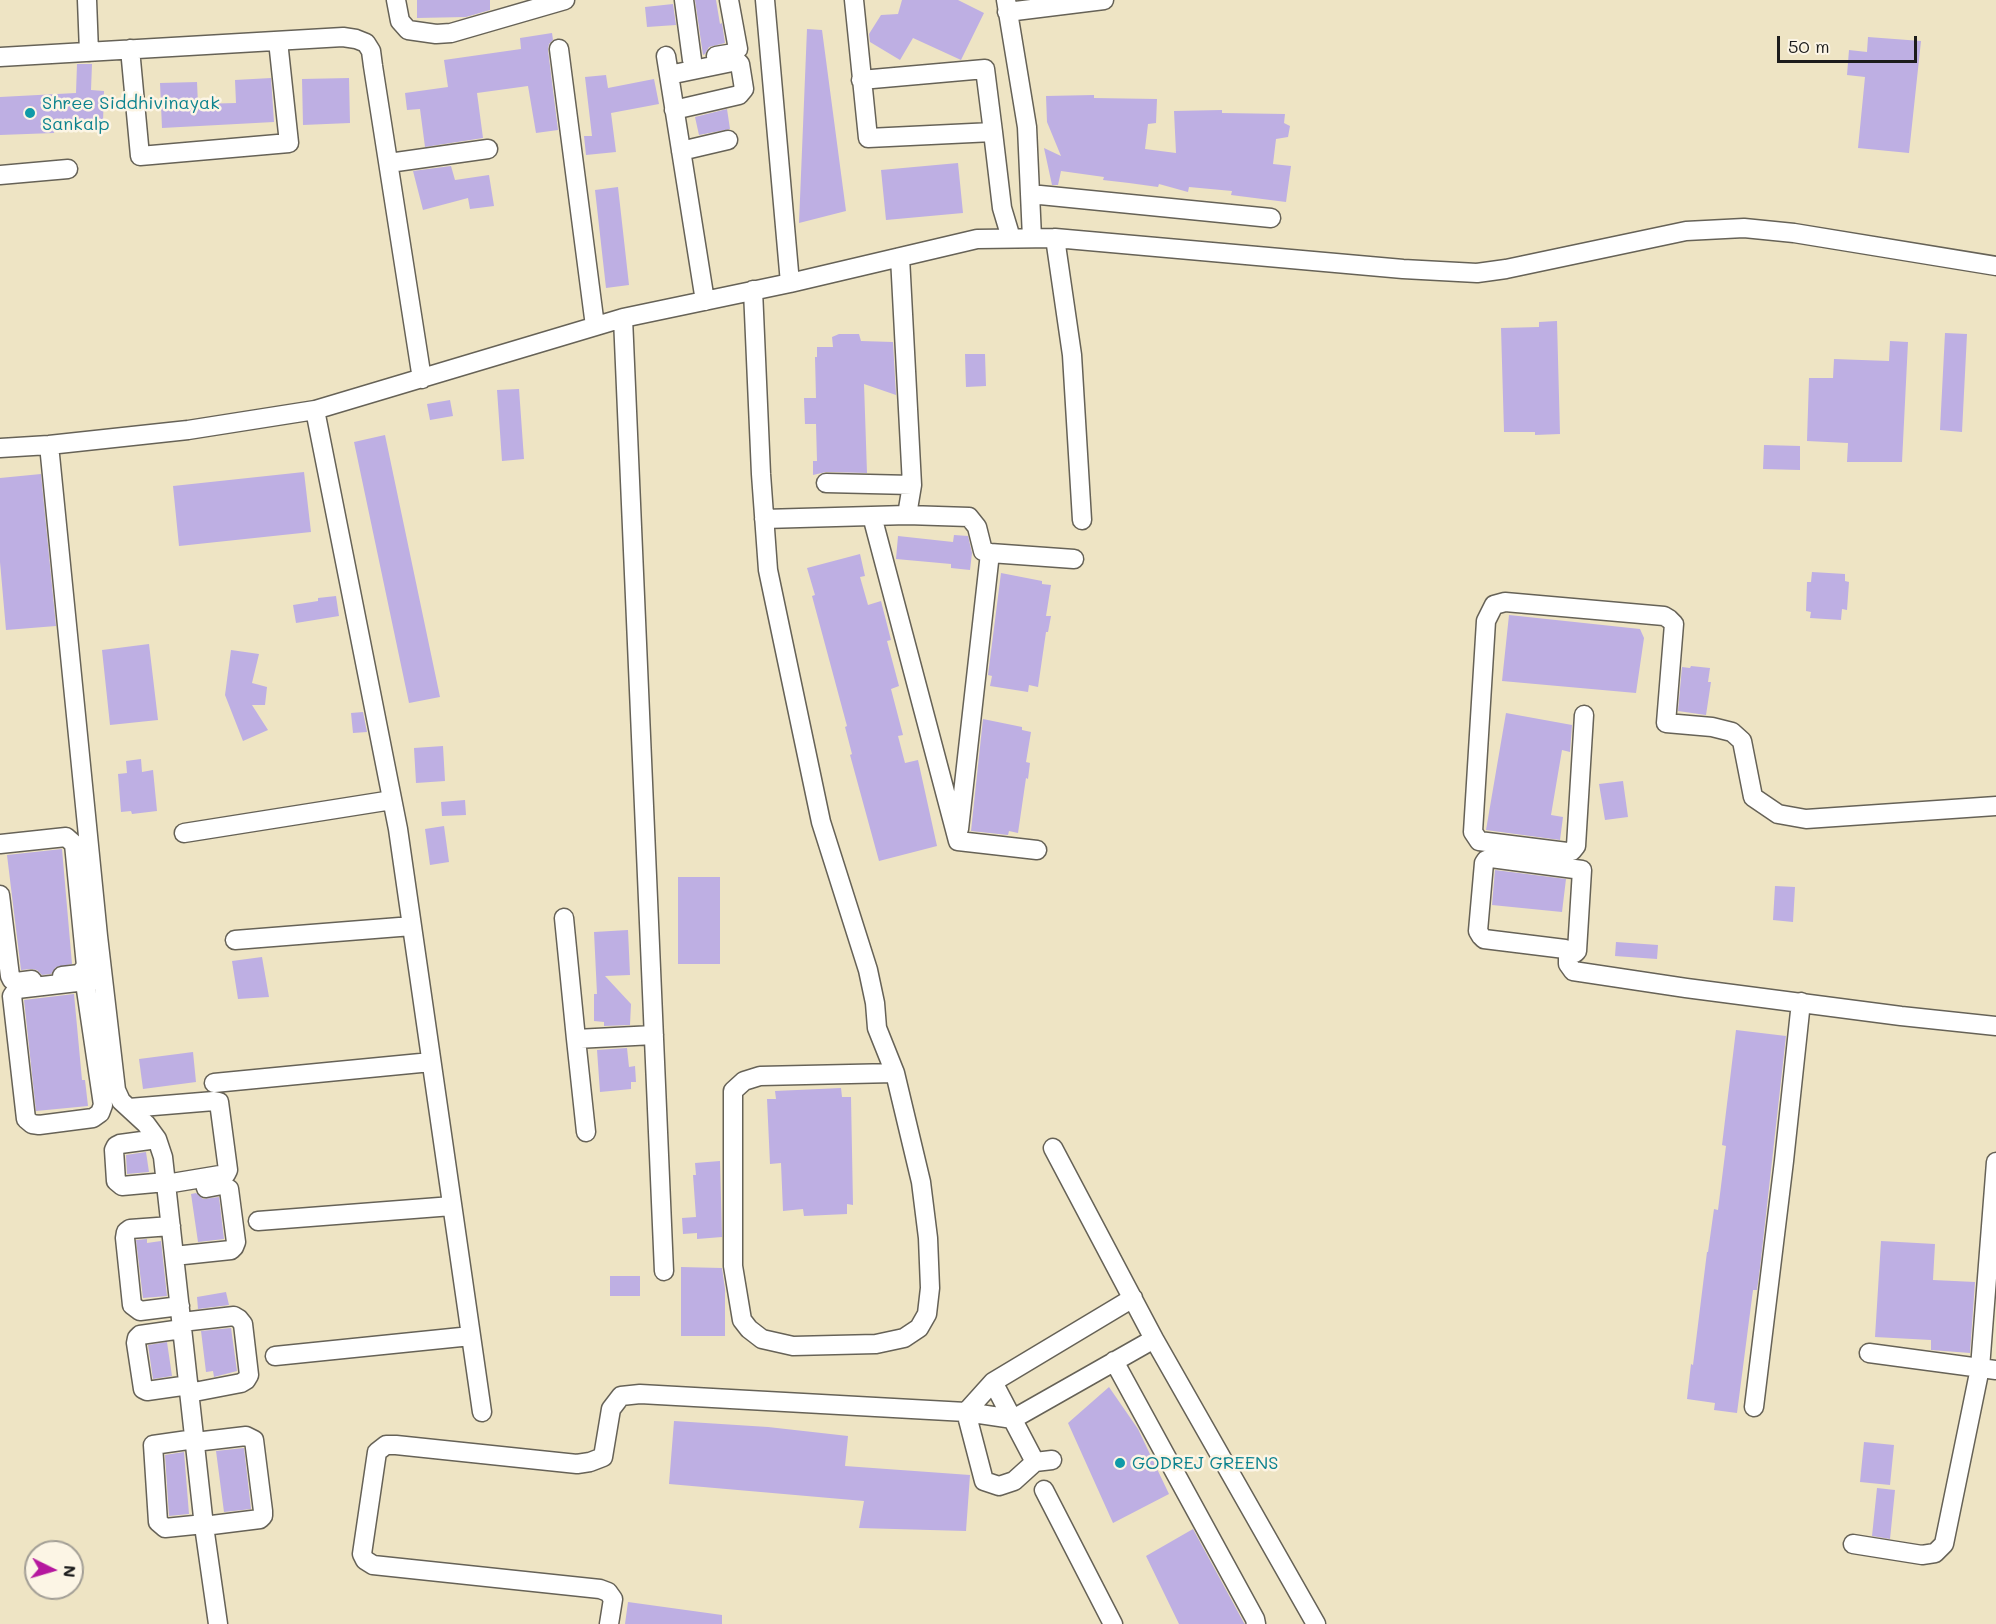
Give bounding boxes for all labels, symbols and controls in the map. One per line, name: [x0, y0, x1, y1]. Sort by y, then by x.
scale bar: [1780, 24, 1920, 62]
text: 50 m: [1788, 34, 1830, 58]
place label: Shree Siddhivinayak Sankalp: [42, 92, 220, 134]
marker: Shree Siddhivinayak Sankalp: [23, 106, 37, 120]
place label: GODREJ GREENS: [1132, 1452, 1278, 1474]
marker: GODREJ GREENS: [1113, 1456, 1127, 1470]
north arrow: [24, 1540, 84, 1600]
text: N: [59, 1564, 81, 1578]

